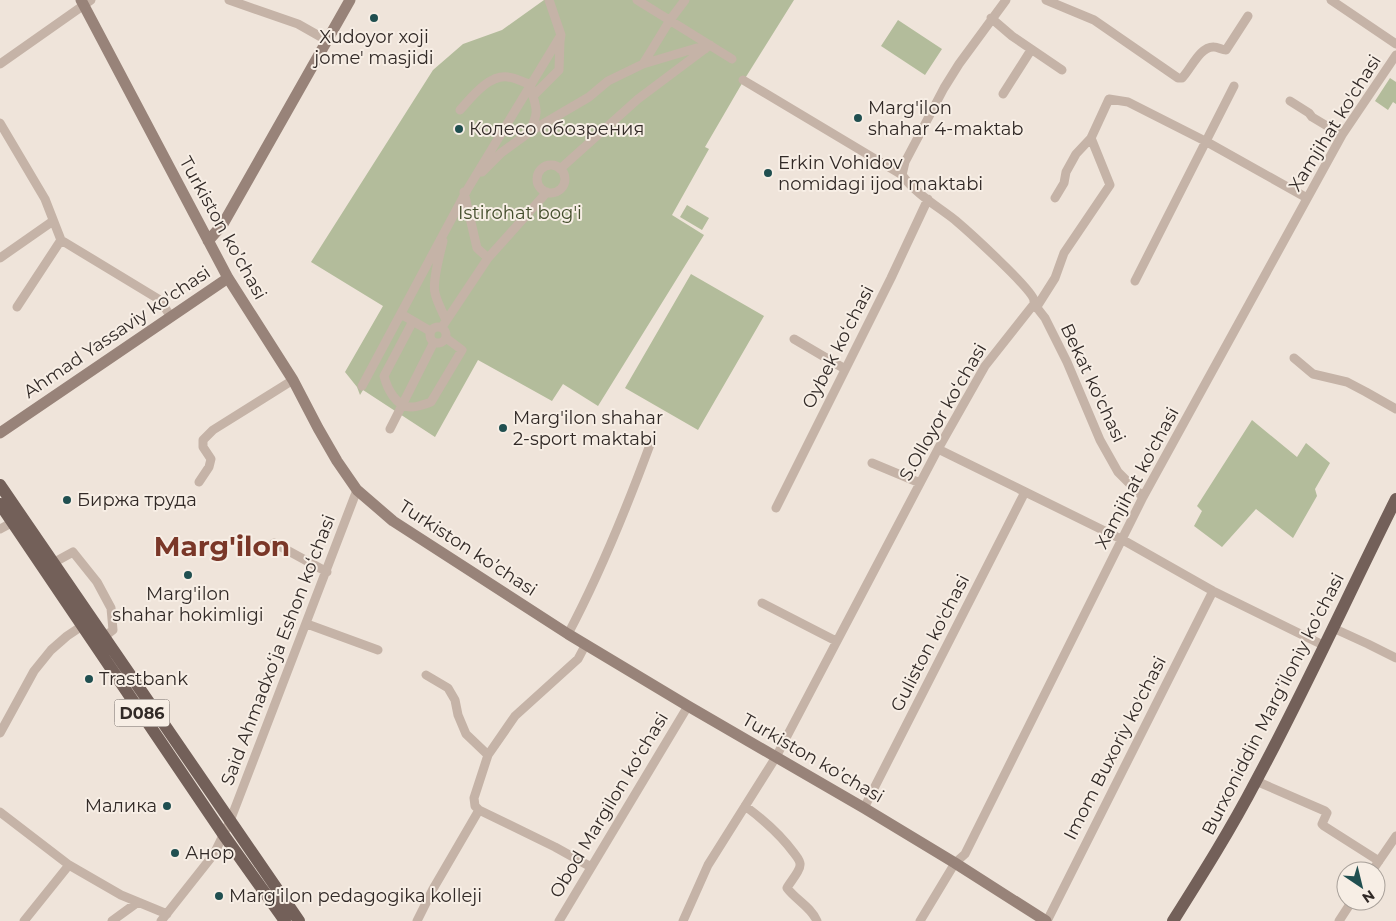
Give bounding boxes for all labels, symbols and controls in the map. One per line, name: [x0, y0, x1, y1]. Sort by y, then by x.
marker: Xudoyor xoji jome' masjidi: [368, 12, 380, 24]
place label: Xudoyor xoji jome' masjidi: [312, 26, 434, 69]
street label: Xamjihat ko'chasi: [1284, 51, 1386, 195]
place label: Marg'ilon shahar 4-maktab: [868, 97, 1024, 140]
marker: Marg'ilon shahar 4-maktab: [852, 112, 864, 124]
place label: Колесо обозрения: [469, 118, 644, 140]
marker: Колесо обозрения: [453, 123, 465, 135]
place label: Erkin Vohidov nomidagi ijod maktabi: [778, 152, 983, 195]
street label: Turkiston ko’chasi: [175, 153, 271, 303]
marker: Erkin Vohidov nomidagi ijod maktabi: [762, 167, 774, 179]
park label: Istirohat bog'i: [458, 202, 582, 224]
street label: Ahmad Yassaviy ko'chasi: [19, 261, 215, 403]
street label: Oybek koʻchasi: [797, 282, 879, 412]
street label: Bekat ko'chasi: [1056, 320, 1130, 446]
street label: S.Olloyor koʻchasi: [895, 339, 991, 485]
street label: Xamjihat ko'chasi: [1090, 404, 1184, 552]
place label: Marg'ilon shahar 2-sport maktabi: [513, 407, 663, 450]
marker: Marg'ilon shahar 2-sport maktabi: [497, 422, 509, 434]
place label: Биржа труда: [77, 489, 197, 511]
marker: Биржа труда: [61, 494, 73, 506]
street label: Turkiston ko’chasi: [395, 495, 541, 601]
street label: Said Ahmadxoʻja Eshon koʻchasi: [216, 511, 340, 789]
district label: Marg'ilon: [154, 529, 290, 563]
marker: Marg'ilon shahar hokimligi: [182, 569, 194, 581]
street label: Burxoniddin Marg’iloniy ko’chasi: [1197, 569, 1349, 839]
street label: Guliston ko'chasi: [886, 571, 974, 715]
place label: Marg'ilon shahar hokimligi: [112, 583, 264, 626]
street label: Imom Buxoriy ko'chasi: [1059, 652, 1171, 844]
place label: Trastbank: [99, 668, 188, 690]
marker: Trastbank: [83, 673, 95, 685]
road number: D086: [114, 700, 170, 726]
street label: Obod Margilon koʻchasi: [545, 708, 673, 902]
street label: Turkiston ko’chasi: [738, 708, 888, 808]
place label: Малика: [85, 795, 157, 817]
marker: Малика: [161, 800, 173, 812]
place label: Анор: [185, 842, 234, 864]
marker: Анор: [169, 847, 181, 859]
north arrow: [1336, 861, 1386, 911]
place label: Marg'ilon pedagogika kolleji: [229, 885, 482, 907]
text: N: [1359, 886, 1378, 907]
marker: Marg'ilon pedagogika kolleji: [213, 890, 225, 902]

